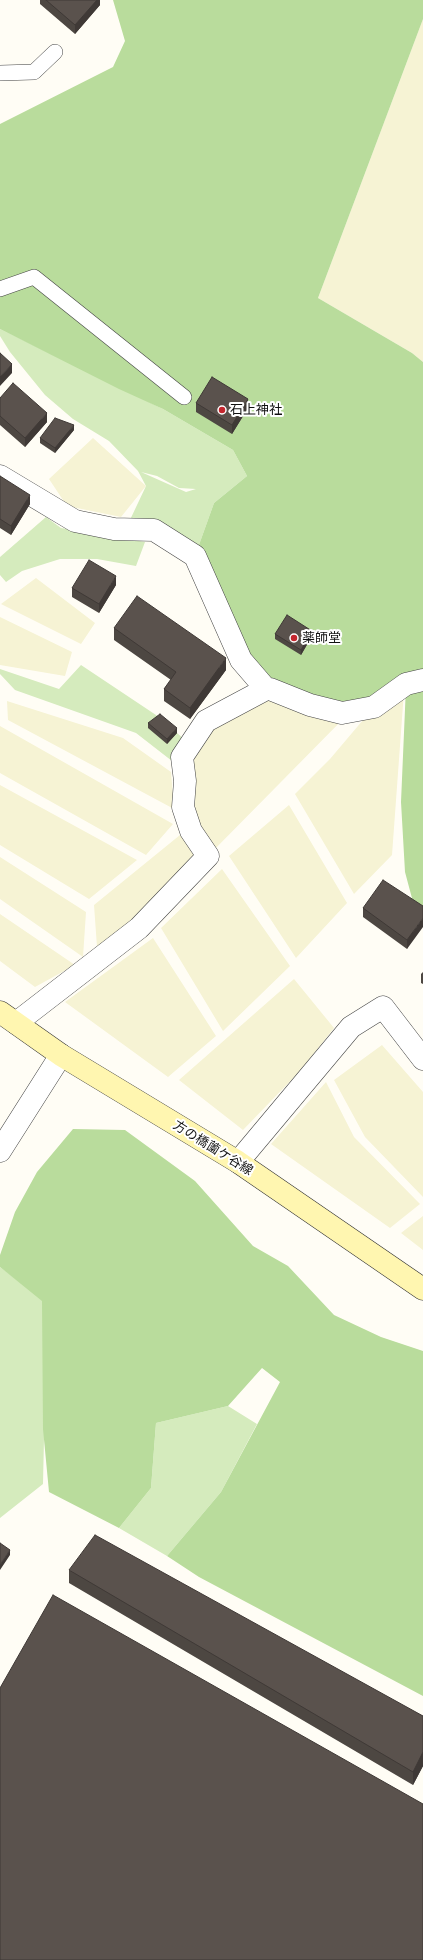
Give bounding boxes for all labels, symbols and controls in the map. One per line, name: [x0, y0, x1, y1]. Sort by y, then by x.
place label: 石上神社: [230, 402, 282, 418]
marker: 石上神社: [217, 405, 227, 415]
place label: 薬師堂: [302, 630, 341, 646]
marker: 薬師堂: [289, 633, 299, 643]
street label: 方の橋薗ケ谷線: [170, 1117, 256, 1179]

